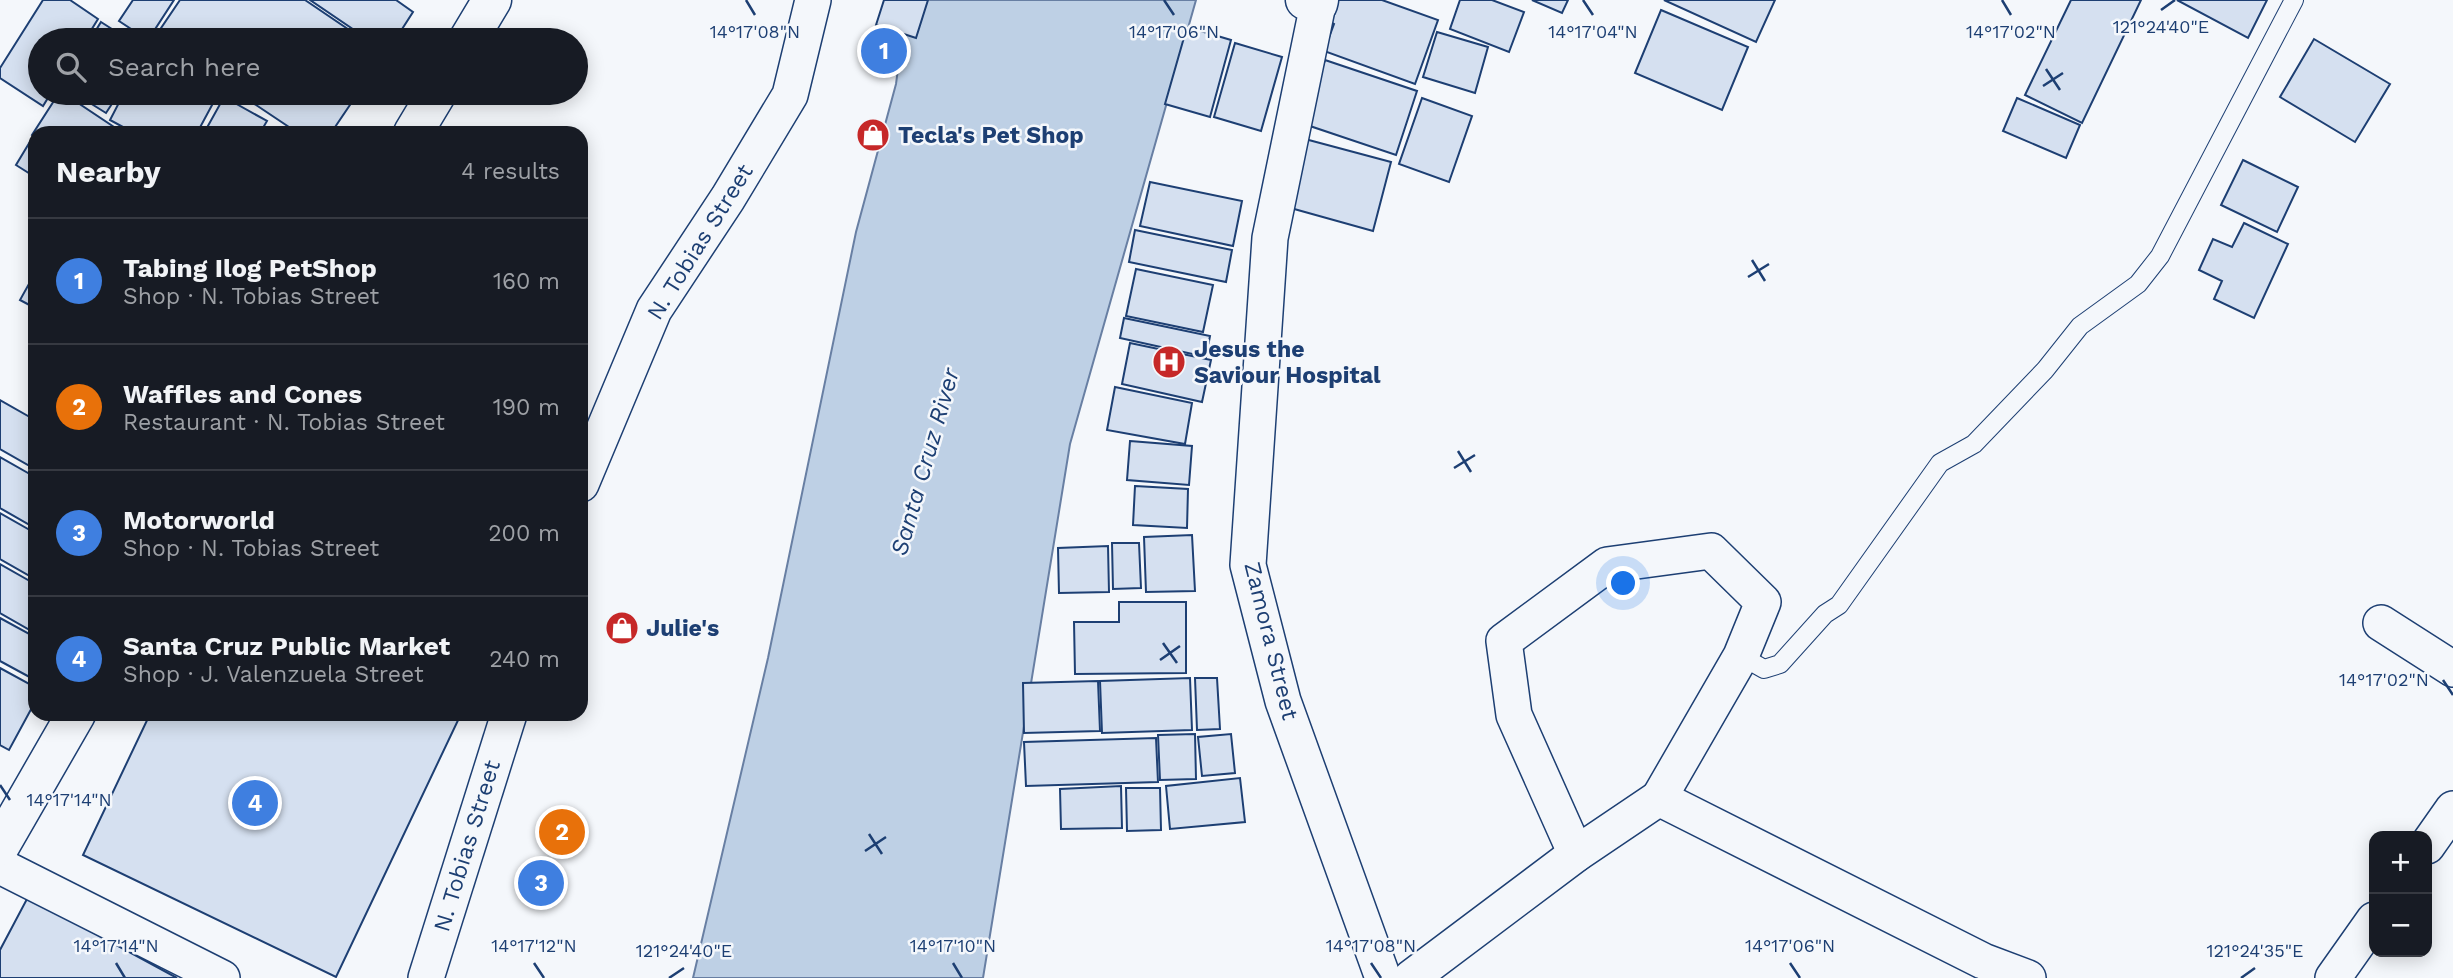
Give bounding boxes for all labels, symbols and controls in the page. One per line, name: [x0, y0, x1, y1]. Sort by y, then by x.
text: 121°24'40"E: [2113, 16, 2209, 37]
text: 14°17'08"N: [710, 21, 800, 42]
text: 14°17'06"N: [1129, 21, 1219, 42]
text: 14°17'04"N: [1548, 21, 1638, 42]
text: 14°17'02"N: [1966, 21, 2056, 42]
pin: 1: [861, 25, 907, 77]
search box: [28, 28, 588, 105]
icon: search: [52, 48, 90, 86]
text: Search here: [108, 52, 260, 82]
shop icon: Tecla's Pet Shop: [854, 116, 892, 154]
place label: Tecla's Pet Shop: [898, 122, 1084, 149]
text: Nearby: [56, 154, 161, 189]
text: 4 results: [461, 158, 560, 185]
street label: N. Tobias Street: [641, 159, 759, 325]
text: Tabing Ilog PetShop: [123, 253, 377, 283]
text: 1: [74, 268, 84, 295]
text: 160 m: [493, 268, 560, 295]
text: Shop · N. Tobias Street: [123, 283, 379, 310]
place label: Jesus the Saviour Hospital: [1194, 336, 1381, 389]
hospital icon: Jesus the Saviour Hospital: [1150, 343, 1188, 381]
water label: Santa Cruz River: [885, 363, 966, 559]
text: Waffles and Cones: [123, 379, 362, 409]
text: 2: [72, 394, 86, 421]
text: 190 m: [493, 394, 560, 421]
text: Restaurant · N. Tobias Street: [123, 409, 445, 436]
text: Motorworld: [123, 505, 275, 535]
text: 3: [72, 520, 86, 547]
text: 200 m: [488, 520, 560, 547]
text: Shop · N. Tobias Street: [123, 535, 379, 562]
street label: Zamora Street: [1238, 559, 1304, 723]
your location: [1606, 566, 1640, 600]
shop icon: Julie's: [603, 609, 641, 647]
place label: Julie's: [646, 615, 719, 642]
text: Santa Cruz Public Market: [123, 631, 450, 661]
text: 4: [72, 646, 86, 673]
text: 240 m: [489, 646, 560, 673]
text: Shop · J. Valenzuela Street: [123, 661, 424, 688]
text: 14°17'02"N: [2339, 669, 2429, 690]
street label: N. Tobias Street: [428, 757, 506, 935]
pin: 4: [232, 777, 278, 829]
text: 14°17'14"N: [26, 789, 112, 810]
pin: 2: [539, 806, 585, 858]
map controls: [2369, 831, 2432, 957]
button: +: [2369, 831, 2432, 894]
pin: 3: [518, 857, 564, 909]
button: −: [2369, 894, 2432, 957]
text: 14°17'14"N: [73, 935, 159, 956]
text: 14°17'12"N: [491, 935, 577, 956]
text: 14°17'10"N: [910, 935, 996, 956]
text: 14°17'08"N: [1326, 935, 1416, 956]
text: 14°17'06"N: [1745, 935, 1835, 956]
text: 121°24'40"E: [636, 940, 732, 961]
text: 121°24'35"E: [2207, 940, 2303, 961]

